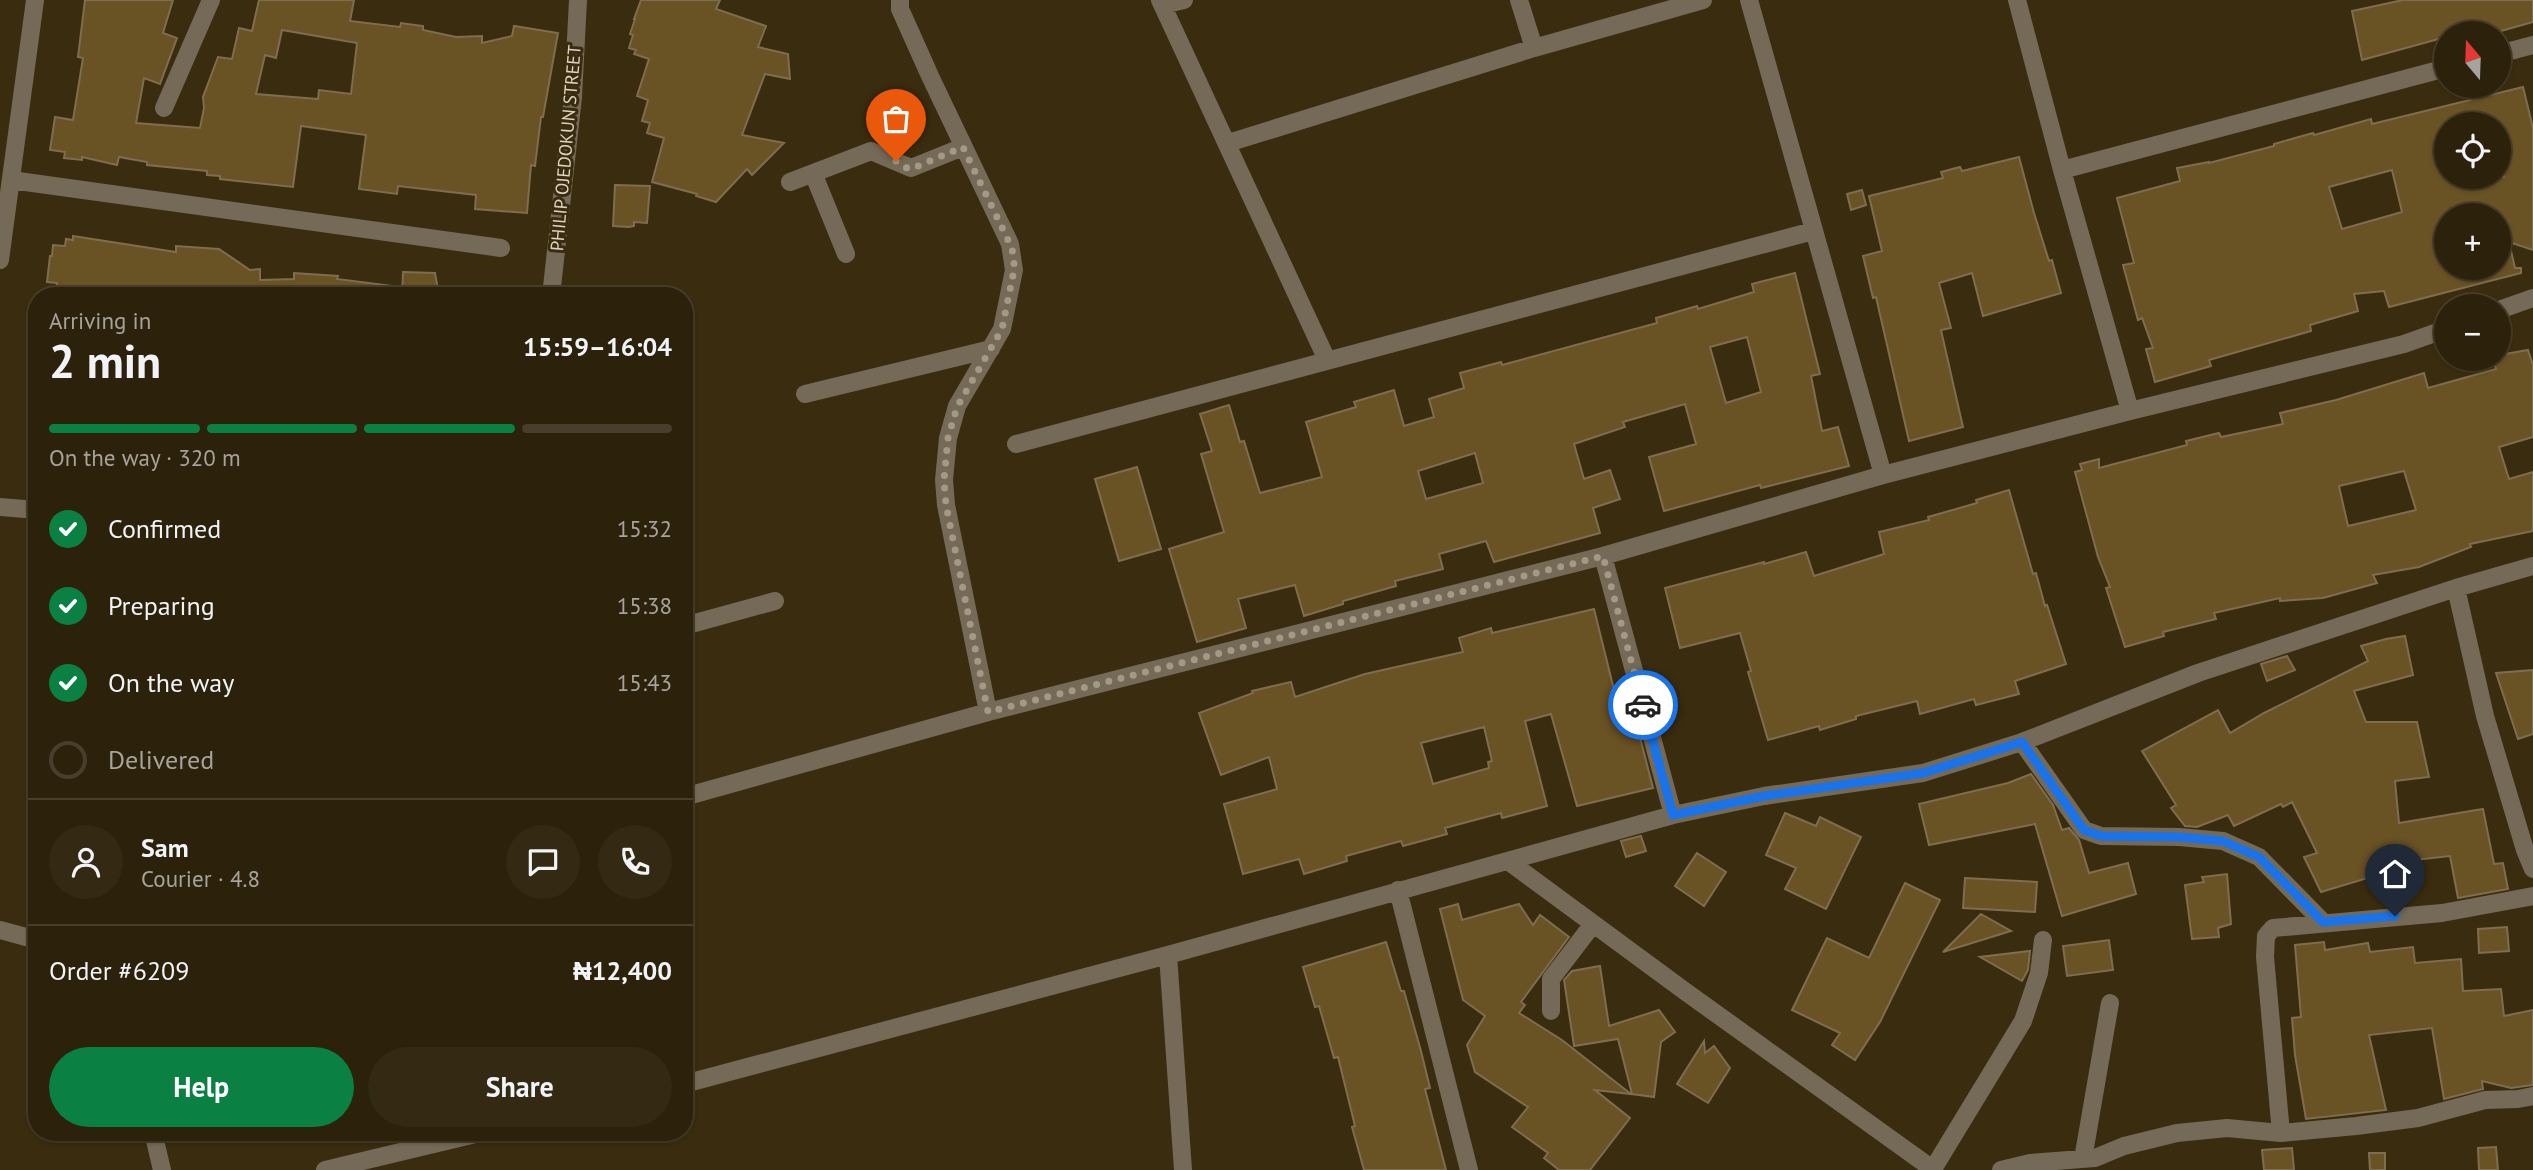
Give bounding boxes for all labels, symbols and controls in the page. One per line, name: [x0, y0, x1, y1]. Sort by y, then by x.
north arrow: [2434, 21, 2511, 98]
map controls: [2434, 21, 2511, 371]
street label: PHILIP OJEDOKUN STREET: [545, 44, 586, 252]
pin: [866, 89, 926, 161]
icon: bag: [877, 100, 915, 138]
button: locate: [2434, 112, 2511, 189]
button: +: [2434, 203, 2511, 280]
button: −: [2434, 294, 2511, 371]
text: Arriving in: [49, 306, 151, 335]
text: 15:59–16:04: [523, 330, 672, 363]
text: 2 min: [49, 331, 161, 391]
text: On the way · 320 m: [49, 443, 241, 472]
icon: check: [49, 510, 87, 548]
text: Confirmed: [108, 512, 221, 545]
text: 15:32: [617, 514, 672, 543]
icon: check: [49, 587, 87, 625]
text: Preparing: [108, 589, 215, 622]
text: 15:38: [617, 591, 672, 620]
icon: check: [49, 664, 87, 702]
text: On the way: [108, 666, 234, 699]
text: 15:43: [617, 668, 672, 697]
courier: [1608, 670, 1678, 740]
icon: car: [1624, 686, 1662, 724]
text: Delivered: [108, 743, 214, 776]
button: person: [49, 825, 123, 899]
button: chat: [506, 825, 580, 899]
button: phone: [598, 825, 672, 899]
text: Sam: [141, 831, 189, 864]
pin: [2365, 844, 2425, 916]
icon: home: [2376, 855, 2414, 893]
text: Courier · 4.8: [141, 864, 260, 893]
text: Order #6209: [49, 954, 189, 987]
text: ₦12,400: [573, 954, 672, 987]
button: Help: [49, 1047, 354, 1127]
button: Share: [368, 1047, 672, 1127]

